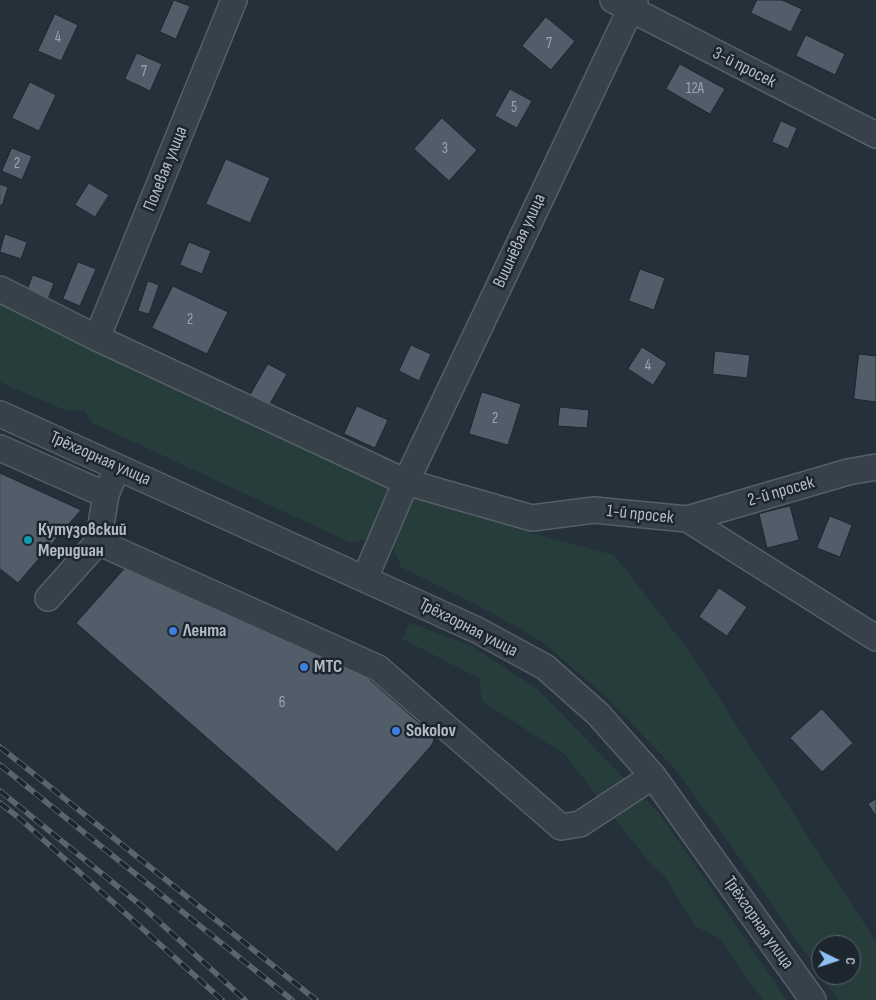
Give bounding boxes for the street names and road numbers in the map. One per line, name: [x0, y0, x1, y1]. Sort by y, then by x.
street label: 3-й просек: [709, 43, 779, 93]
street label: Полевая улица: [139, 123, 193, 215]
street label: Вишнёвая улица: [489, 191, 551, 291]
street label: Трёхгорная улица: [46, 427, 154, 491]
street label: 2-й просек: [745, 472, 817, 512]
street label: 1-й просек: [606, 501, 674, 529]
street label: Трёхгорная улица: [415, 594, 521, 662]
street label: Трёхгорная улица: [718, 872, 798, 974]

